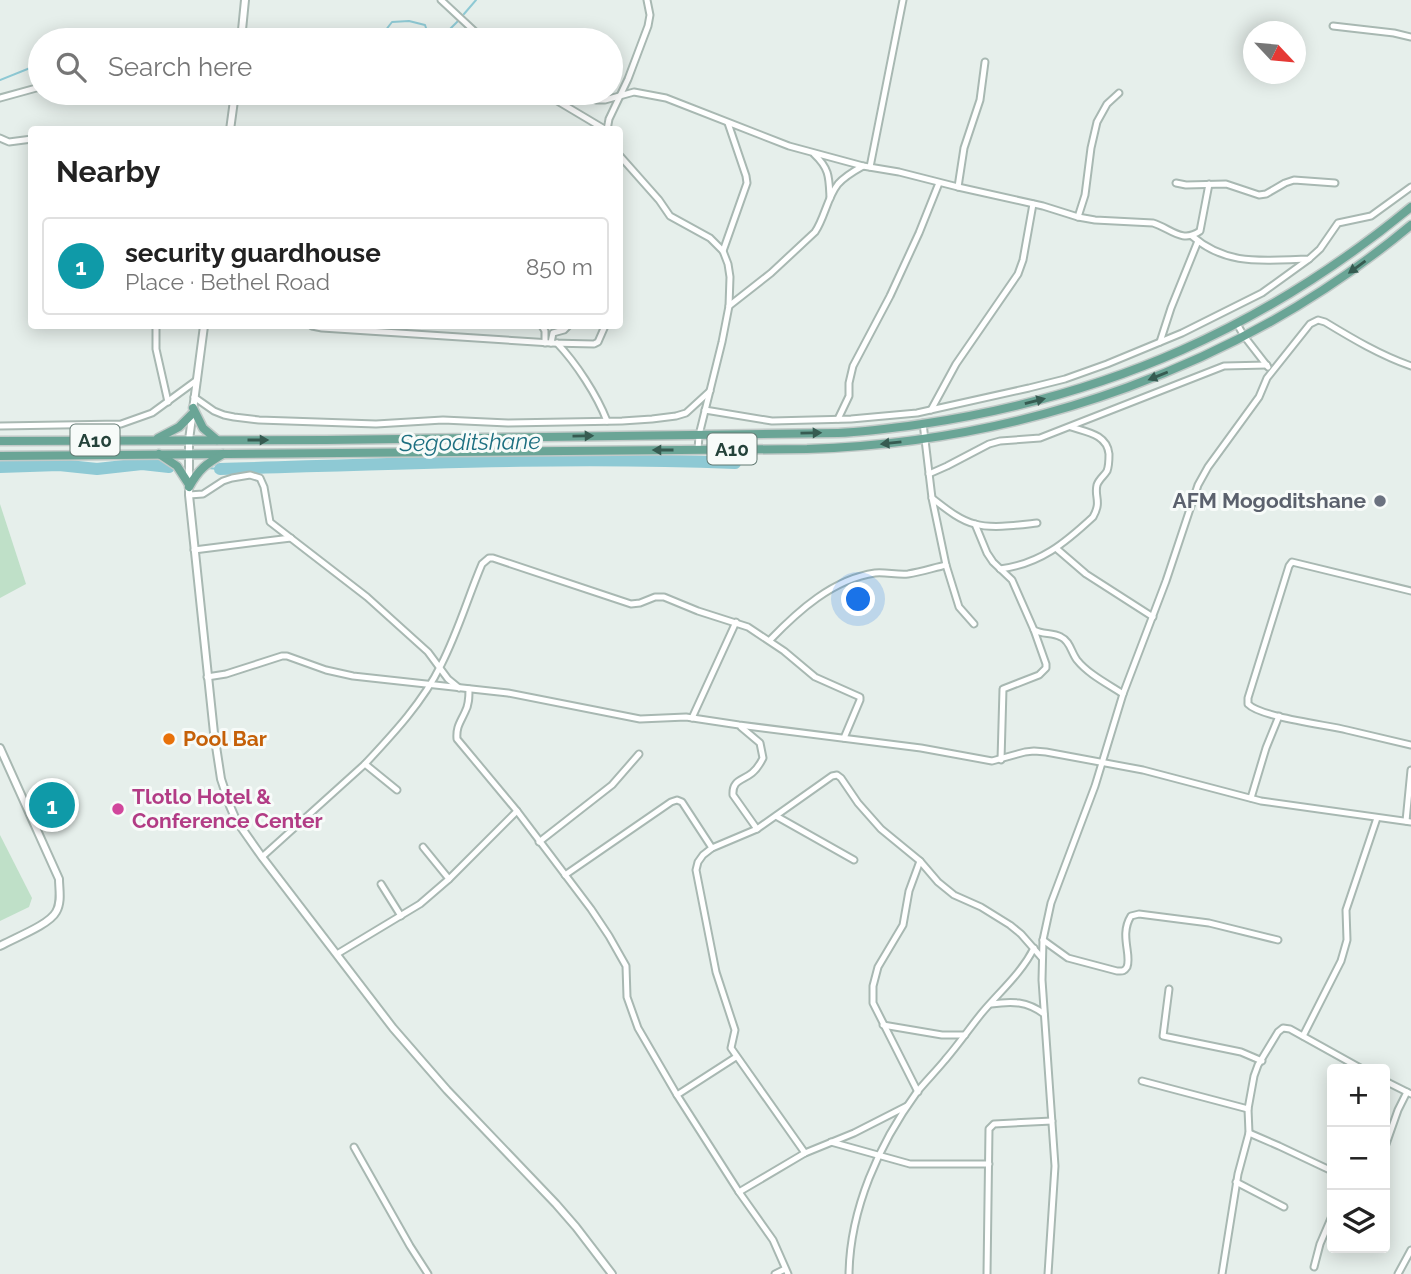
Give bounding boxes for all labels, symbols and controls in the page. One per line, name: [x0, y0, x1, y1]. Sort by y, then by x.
north arrow: [1243, 21, 1306, 84]
search box: [28, 28, 623, 105]
icon: search: [52, 48, 90, 86]
text: Search here: [108, 52, 252, 82]
text: Nearby: [56, 154, 160, 189]
text: security guardhouse: [125, 238, 381, 268]
text: 1: [75, 253, 87, 280]
text: 850 m: [526, 253, 593, 280]
one-way arrow: [1348, 260, 1366, 274]
text: Place · Bethel Road: [125, 268, 330, 295]
one-way arrow: [1148, 370, 1168, 382]
one-way arrow: [1024, 395, 1046, 406]
road number: A10: [70, 424, 119, 456]
water label: Segoditshane: [398, 427, 541, 456]
one-way arrow: [800, 427, 822, 439]
one-way arrow: [572, 430, 594, 442]
road number: A10: [708, 433, 756, 464]
one-way arrow: [247, 434, 269, 446]
one-way arrow: [880, 438, 902, 449]
one-way arrow: [652, 444, 674, 456]
place label: AFM Mogoditshane: [1173, 488, 1366, 513]
marker: AFM Mogoditshane: [1372, 493, 1388, 509]
your location: [841, 582, 875, 616]
place label: Pool Bar: [183, 726, 267, 751]
marker: Pool Bar: [161, 731, 177, 747]
pin: 1: [29, 779, 75, 831]
place label: Tlotlo Hotel & Conference Center: [132, 784, 323, 833]
marker: Tlotlo Hotel & Conference Center: [110, 801, 126, 817]
map controls: [1327, 1064, 1390, 1253]
button: +: [1327, 1064, 1390, 1127]
button: −: [1327, 1127, 1390, 1190]
button: layers: [1327, 1190, 1390, 1253]

